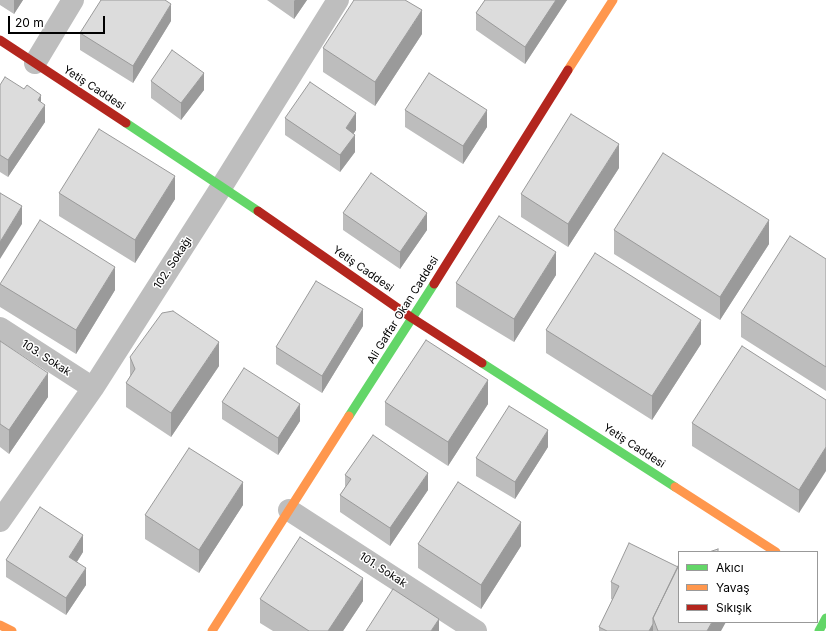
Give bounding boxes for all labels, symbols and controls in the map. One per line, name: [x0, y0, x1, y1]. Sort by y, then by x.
scale bar: [10, 8, 107, 34]
text: 20 m: [15, 15, 44, 30]
street label: Yetiş Caddesi: [61, 63, 127, 113]
street label: 102. Sokağı: [151, 234, 195, 292]
street label: Yetiş Caddesi: [330, 243, 396, 295]
street label: Ali Gaffar Okan Caddesi: [365, 254, 441, 366]
street label: 103. Sokak: [19, 337, 73, 379]
street label: Yetiş Caddesi: [601, 421, 667, 471]
street label: 101. Sokak: [357, 550, 409, 590]
legend: [678, 551, 818, 623]
text: Akıcı: [716, 560, 744, 575]
text: Yavaş: [716, 580, 750, 595]
text: Sıkışık: [716, 600, 752, 615]

